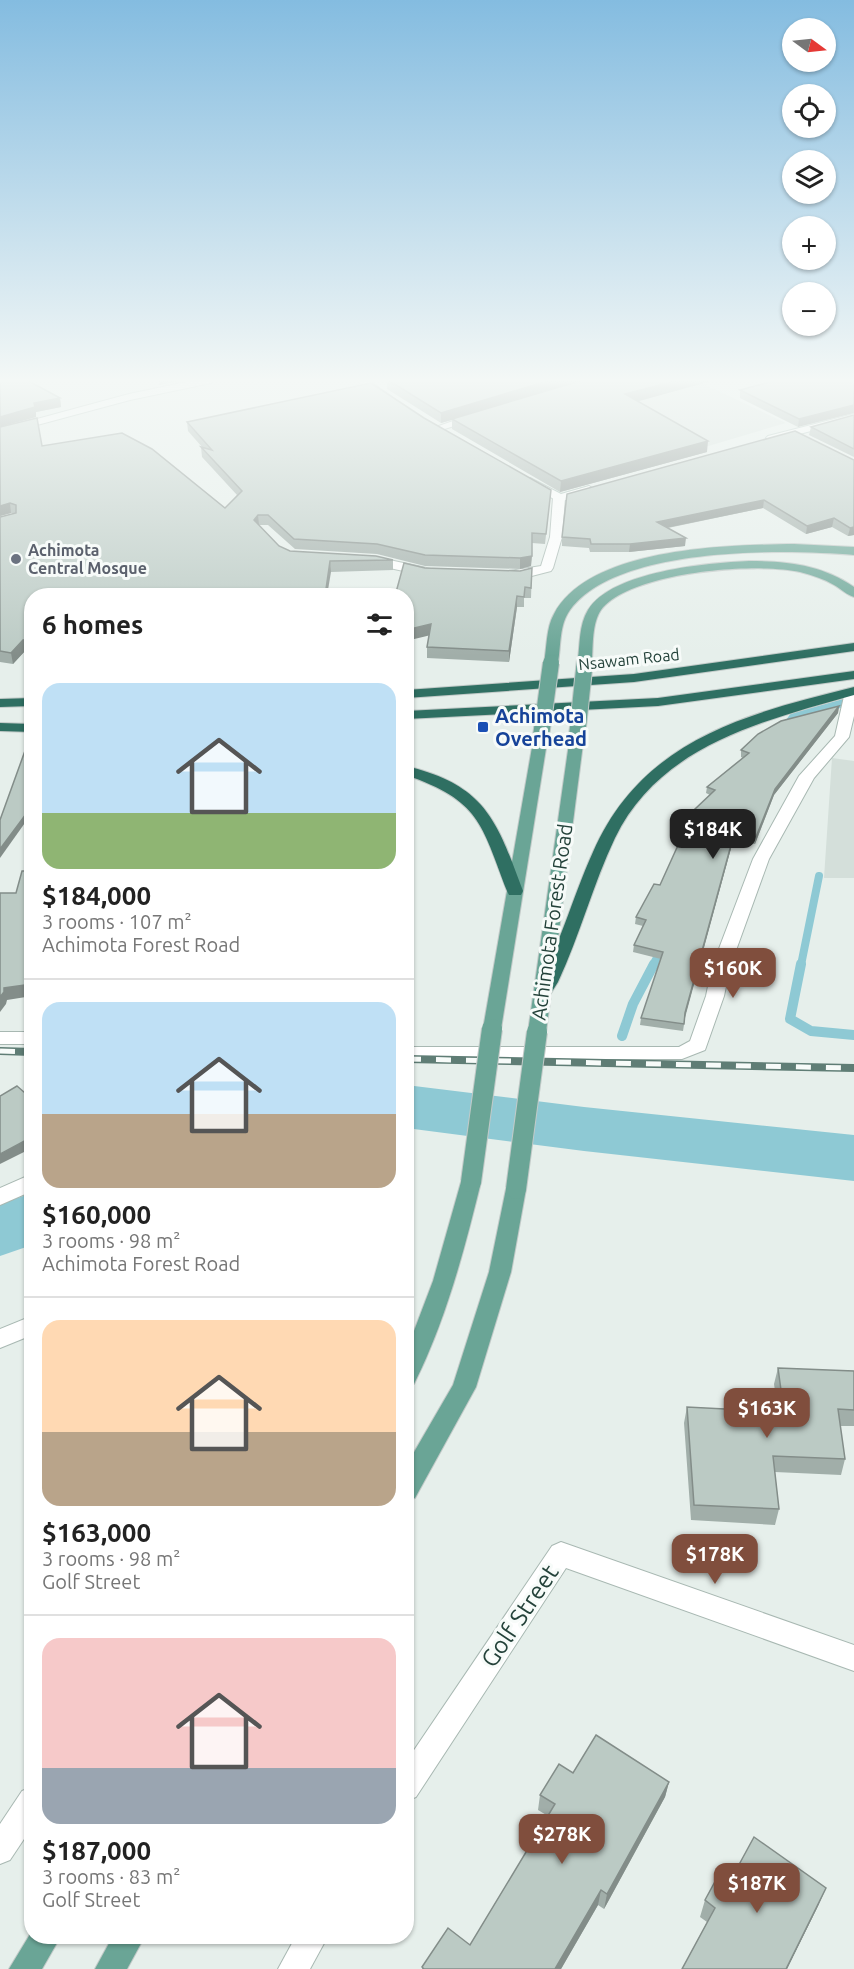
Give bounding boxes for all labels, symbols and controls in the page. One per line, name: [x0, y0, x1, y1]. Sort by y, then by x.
north arrow: [782, 18, 836, 72]
map controls: [782, 18, 836, 336]
button: locate: [782, 84, 836, 138]
button: layers: [782, 150, 836, 204]
button: +: [782, 216, 836, 270]
button: −: [782, 282, 836, 336]
place label: Achimota Central Mosque: [28, 541, 147, 577]
marker: Achimota Central Mosque: [9, 552, 23, 566]
icon: filters: [363, 608, 396, 641]
text: 6 homes: [42, 610, 143, 639]
street label: Nsawam Road: [578, 645, 680, 673]
place label: Achimota Overhead: [495, 704, 587, 750]
marker: Achimota Overhead: [476, 720, 490, 734]
icon: home: [165, 722, 273, 830]
pin: $184K: [671, 809, 755, 860]
text: $184K: [684, 817, 742, 840]
street label: Achimota Forest Road: [526, 822, 577, 1022]
text: $184,000: [42, 881, 151, 910]
text: 3 rooms · 107 m²: [42, 910, 192, 933]
text: Achimota Forest Road: [42, 933, 240, 956]
pin: $160K: [691, 948, 775, 999]
text: $160K: [704, 956, 762, 979]
icon: home: [165, 1041, 273, 1149]
text: $160,000: [42, 1200, 151, 1229]
text: 3 rooms · 98 m²: [42, 1229, 180, 1252]
text: Achimota Forest Road: [42, 1252, 240, 1275]
icon: home: [165, 1359, 273, 1467]
pin: $163K: [725, 1388, 809, 1439]
text: $163K: [738, 1396, 796, 1419]
text: $163,000: [42, 1518, 151, 1547]
pin: $178K: [673, 1534, 757, 1585]
text: $178K: [686, 1542, 744, 1565]
text: 3 rooms · 98 m²: [42, 1547, 180, 1570]
street label: Golf Street: [475, 1559, 564, 1672]
text: Golf Street: [42, 1570, 140, 1593]
icon: home: [165, 1677, 273, 1785]
pin: $278K: [520, 1814, 604, 1865]
text: $278K: [533, 1822, 591, 1845]
text: $187,000: [42, 1836, 151, 1865]
pin: $187K: [715, 1863, 799, 1914]
text: 3 rooms · 83 m²: [42, 1865, 180, 1888]
text: $187K: [728, 1871, 786, 1894]
text: Golf Street: [42, 1888, 140, 1911]

